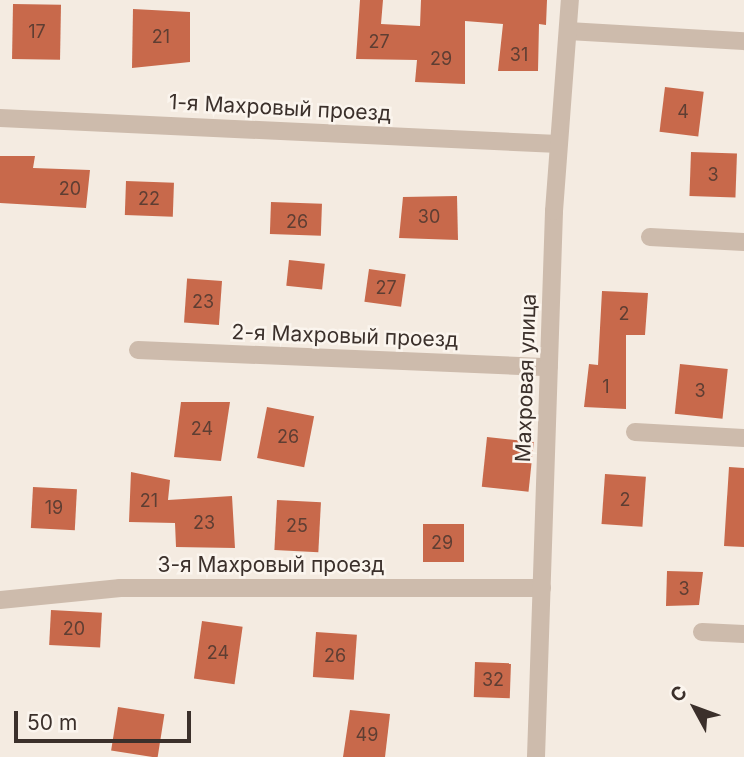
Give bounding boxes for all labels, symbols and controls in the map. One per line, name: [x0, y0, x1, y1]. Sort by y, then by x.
house number: 17: [28, 21, 46, 43]
house number: 21: [152, 26, 170, 48]
house number: 27: [368, 31, 390, 53]
house number: 31: [510, 44, 528, 66]
house number: 29: [430, 48, 452, 70]
street label: 1-я Махровый проезд: [168, 90, 392, 126]
house number: 4: [677, 101, 689, 123]
house number: 3: [707, 164, 719, 186]
house number: 20: [59, 178, 81, 200]
house number: 22: [138, 188, 160, 210]
house number: 30: [418, 206, 440, 228]
house number: 26: [286, 211, 308, 233]
house number: 27: [375, 277, 397, 299]
house number: 23: [192, 291, 214, 313]
street label: Махровая улица: [510, 293, 542, 463]
house number: 2: [619, 303, 629, 325]
street label: 2-я Махровый проезд: [231, 319, 459, 353]
house number: 1: [602, 376, 610, 398]
house number: 3: [694, 380, 706, 402]
house number: 24: [191, 418, 213, 440]
house number: 26: [277, 426, 299, 448]
house number: 2: [620, 489, 630, 511]
house number: 21: [140, 490, 158, 512]
house number: 19: [45, 497, 63, 519]
house number: 23: [193, 512, 215, 534]
house number: 25: [286, 515, 308, 537]
house number: 29: [431, 532, 453, 554]
street label: 3-я Махровый проезд: [157, 552, 385, 578]
house number: 3: [678, 578, 690, 600]
house number: 20: [63, 618, 85, 640]
house number: 24: [207, 642, 229, 664]
house number: 26: [324, 645, 346, 667]
house number: 32: [482, 669, 504, 691]
north arrow: [660, 673, 730, 743]
text: С: [665, 681, 692, 707]
scale bar: [18, 698, 194, 742]
text: 50 m: [27, 710, 77, 735]
house number: 49: [356, 724, 378, 746]

